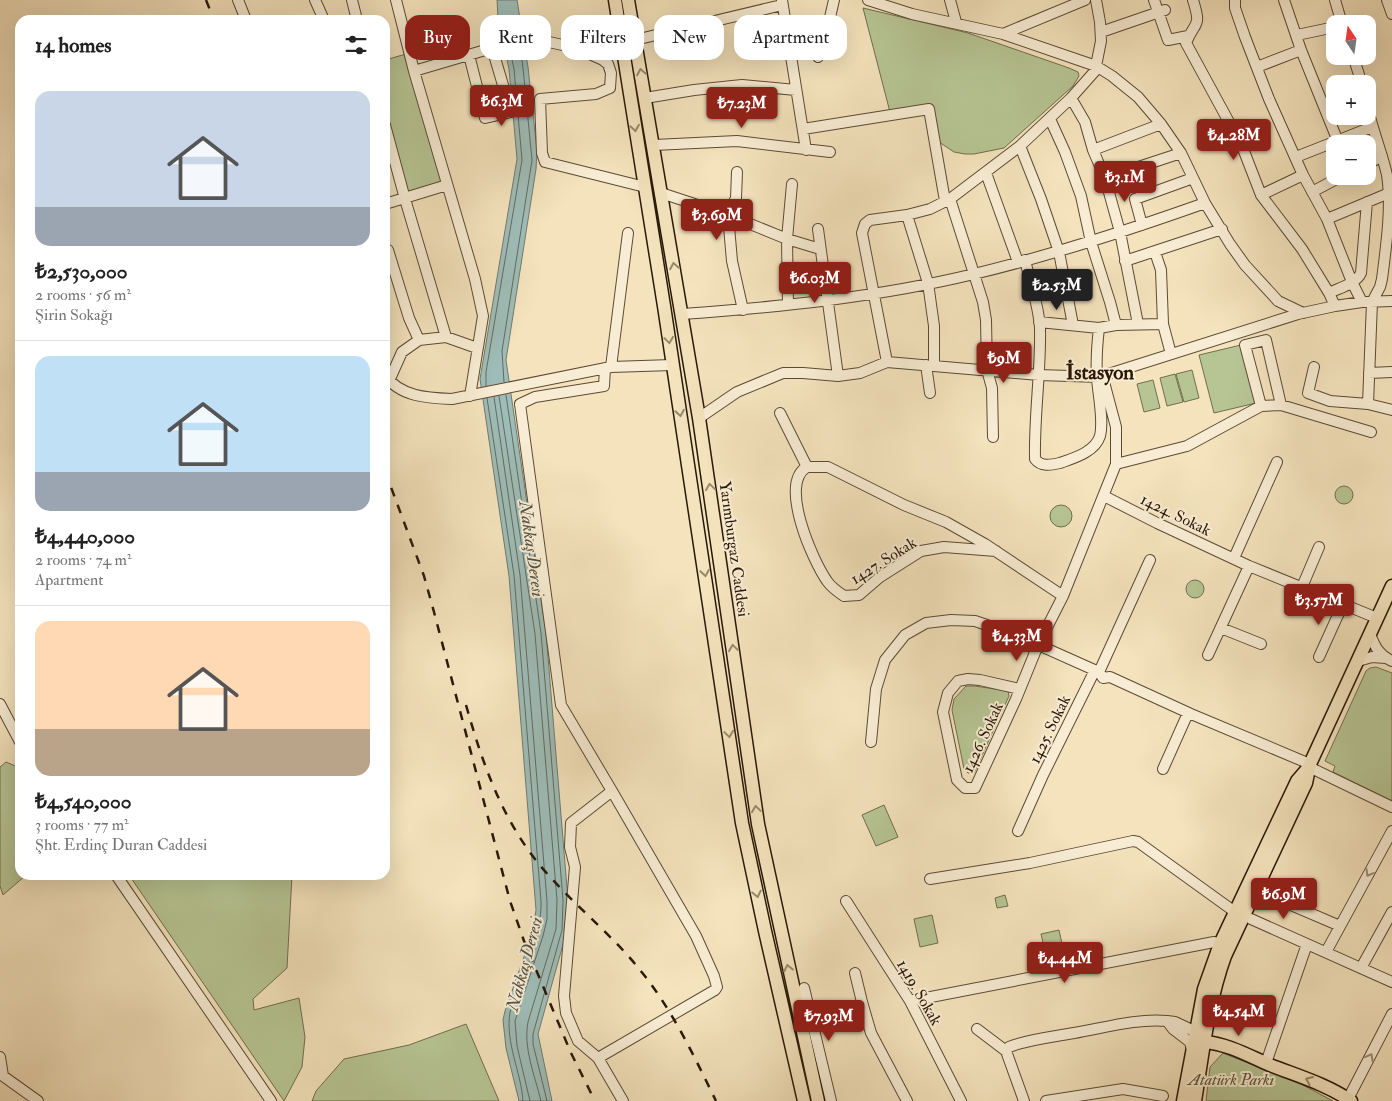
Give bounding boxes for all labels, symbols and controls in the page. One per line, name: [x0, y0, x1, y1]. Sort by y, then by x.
chip: Buy: [405, 15, 470, 60]
chip: Rent: [480, 15, 551, 60]
chip: Filters: [561, 15, 644, 60]
chip: New: [654, 15, 724, 60]
chip: Apartment: [734, 15, 847, 60]
north arrow: [1326, 15, 1376, 65]
map controls: [1326, 15, 1376, 185]
icon: filters: [342, 31, 370, 59]
text: 14 homes: [35, 32, 112, 59]
one-way arrow: [636, 67, 646, 76]
button: +: [1326, 75, 1376, 125]
pin: ₺6.3M: [467, 84, 537, 127]
pin: ₺7.23M: [701, 86, 783, 129]
text: ₺6.3M: [481, 91, 523, 111]
text: ₺7.23M: [718, 93, 766, 113]
pin: ₺4.28M: [1193, 119, 1275, 161]
icon: home: [158, 123, 248, 213]
one-way arrow: [629, 125, 640, 133]
text: ₺4.28M: [1208, 125, 1260, 145]
button: −: [1326, 135, 1376, 185]
pin: ₺3.1M: [1090, 160, 1160, 203]
text: ₺3.1M: [1105, 167, 1145, 187]
pin: ₺3.69M: [676, 198, 758, 241]
text: ₺3.69M: [692, 205, 742, 225]
text: ₺2,530,000: [35, 258, 128, 285]
one-way arrow: [670, 262, 680, 271]
pin: ₺6.03M: [774, 262, 856, 304]
text: ₺6.03M: [790, 268, 840, 288]
pin: ₺2.53M: [1016, 268, 1098, 311]
text: ₺2.53M: [1033, 275, 1081, 295]
text: 2 rooms · 56 m²: [35, 285, 131, 305]
text: Şirin Sokağı: [35, 305, 113, 325]
one-way arrow: [663, 337, 674, 345]
pin: ₺9M: [980, 342, 1028, 384]
text: ₺9M: [988, 348, 1020, 368]
district label: İstasyon: [1066, 359, 1134, 386]
icon: home: [158, 389, 248, 479]
one-way arrow: [674, 409, 685, 417]
street label: Yarımburgaz Caddesi: [715, 480, 753, 618]
one-way arrow: [705, 483, 715, 491]
street label: 1424. Sokak: [1137, 489, 1214, 541]
water label: Nakkaş Deresi: [513, 499, 550, 599]
text: ₺4,440,000: [35, 523, 135, 550]
street label: 1427. Sokak: [847, 533, 921, 589]
text: 2 rooms · 74 m²: [35, 550, 131, 570]
one-way arrow: [699, 569, 709, 578]
text: Apartment: [35, 570, 103, 590]
pin: ₺3.57M: [1278, 584, 1360, 626]
text: ₺3.57M: [1295, 590, 1343, 610]
pin: ₺4.33M: [976, 620, 1058, 662]
text: ₺4.33M: [993, 626, 1041, 646]
one-way arrow: [728, 644, 739, 652]
icon: home: [158, 654, 248, 744]
street label: 1425. Sokak: [1025, 692, 1075, 767]
street label: 1426. Sokak: [958, 699, 1008, 776]
one-way arrow: [723, 730, 733, 738]
text: ₺4,540,000: [35, 788, 131, 815]
one-way arrow: [751, 804, 762, 812]
text: 3 rooms · 77 m²: [35, 815, 129, 835]
text: Şht. Erdinç Duran Caddesi: [35, 835, 207, 855]
one-way arrow: [1365, 868, 1375, 877]
pin: ₺6.9M: [1249, 878, 1319, 920]
text: ₺6.9M: [1262, 884, 1306, 904]
one-way arrow: [751, 890, 762, 898]
water label: Nakkaş Deresi: [501, 914, 548, 1015]
pin: ₺4.44M: [1024, 942, 1106, 984]
text: ₺4.44M: [1038, 948, 1092, 968]
street label: 1419. Sokak: [892, 956, 946, 1029]
one-way arrow: [783, 964, 794, 972]
pin: ₺4.54M: [1198, 994, 1280, 1037]
pin: ₺7.93M: [788, 1000, 870, 1042]
text: ₺4.54M: [1213, 1001, 1265, 1021]
text: ₺7.93M: [804, 1006, 854, 1026]
one-way arrow: [1364, 1053, 1374, 1062]
park label: Atatürk Parkı: [1186, 1070, 1274, 1090]
one-way arrow: [1305, 1076, 1314, 1086]

